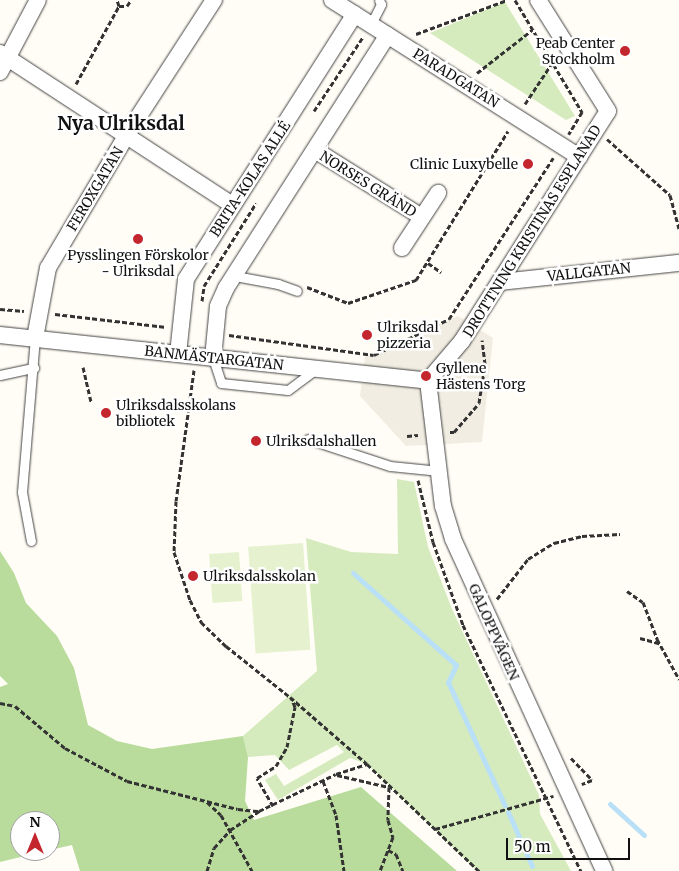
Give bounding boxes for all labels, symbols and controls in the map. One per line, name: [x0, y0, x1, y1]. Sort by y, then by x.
place label: Peab Center Stockholm: [536, 35, 615, 68]
street label: PARADGATAN: [410, 45, 502, 111]
marker: Peab Center Stockholm: [619, 45, 631, 57]
district label: Nya Ulriksdal: [57, 113, 185, 135]
street label: BRITA-KOLAS ALLÉ: [206, 118, 294, 240]
street label: DROTTNING KRISTINAS ESPLANAD: [460, 122, 604, 340]
street label: FEROXGATAN: [63, 144, 127, 234]
street label: NORSES GRÄND: [317, 148, 419, 220]
place label: Clinic Luxybelle: [410, 156, 518, 172]
marker: Clinic Luxybelle: [522, 158, 534, 170]
marker: Pysslingen Förskolor - Ulriksdal: [132, 233, 144, 245]
place label: Pysslingen Förskolor - Ulriksdal: [67, 247, 209, 280]
street label: VALLGATAN: [546, 259, 632, 285]
place label: Ulriksdal pizzeria: [377, 319, 439, 352]
marker: Ulriksdal pizzeria: [361, 329, 373, 341]
street label: BANMÄSTARGATAN: [144, 342, 284, 374]
place label: Gyllene Hästens Torg: [436, 360, 525, 392]
marker: Gyllene Hästens Torg: [420, 370, 432, 382]
place label: Ulriksdalsskolans bibliotek: [116, 397, 236, 430]
marker: Ulriksdalsskolans bibliotek: [100, 407, 112, 419]
place label: Ulriksdalshallen: [266, 433, 376, 449]
marker: Ulriksdalshallen: [250, 435, 262, 447]
place label: Ulriksdalsskolan: [203, 568, 316, 584]
marker: Ulriksdalsskolan: [187, 570, 199, 582]
street label: GALOPPVÄGEN: [465, 581, 523, 683]
north arrow: [10, 811, 60, 861]
text: N: [29, 813, 41, 831]
scale bar: [509, 828, 633, 860]
text: 50 m: [514, 837, 551, 856]

